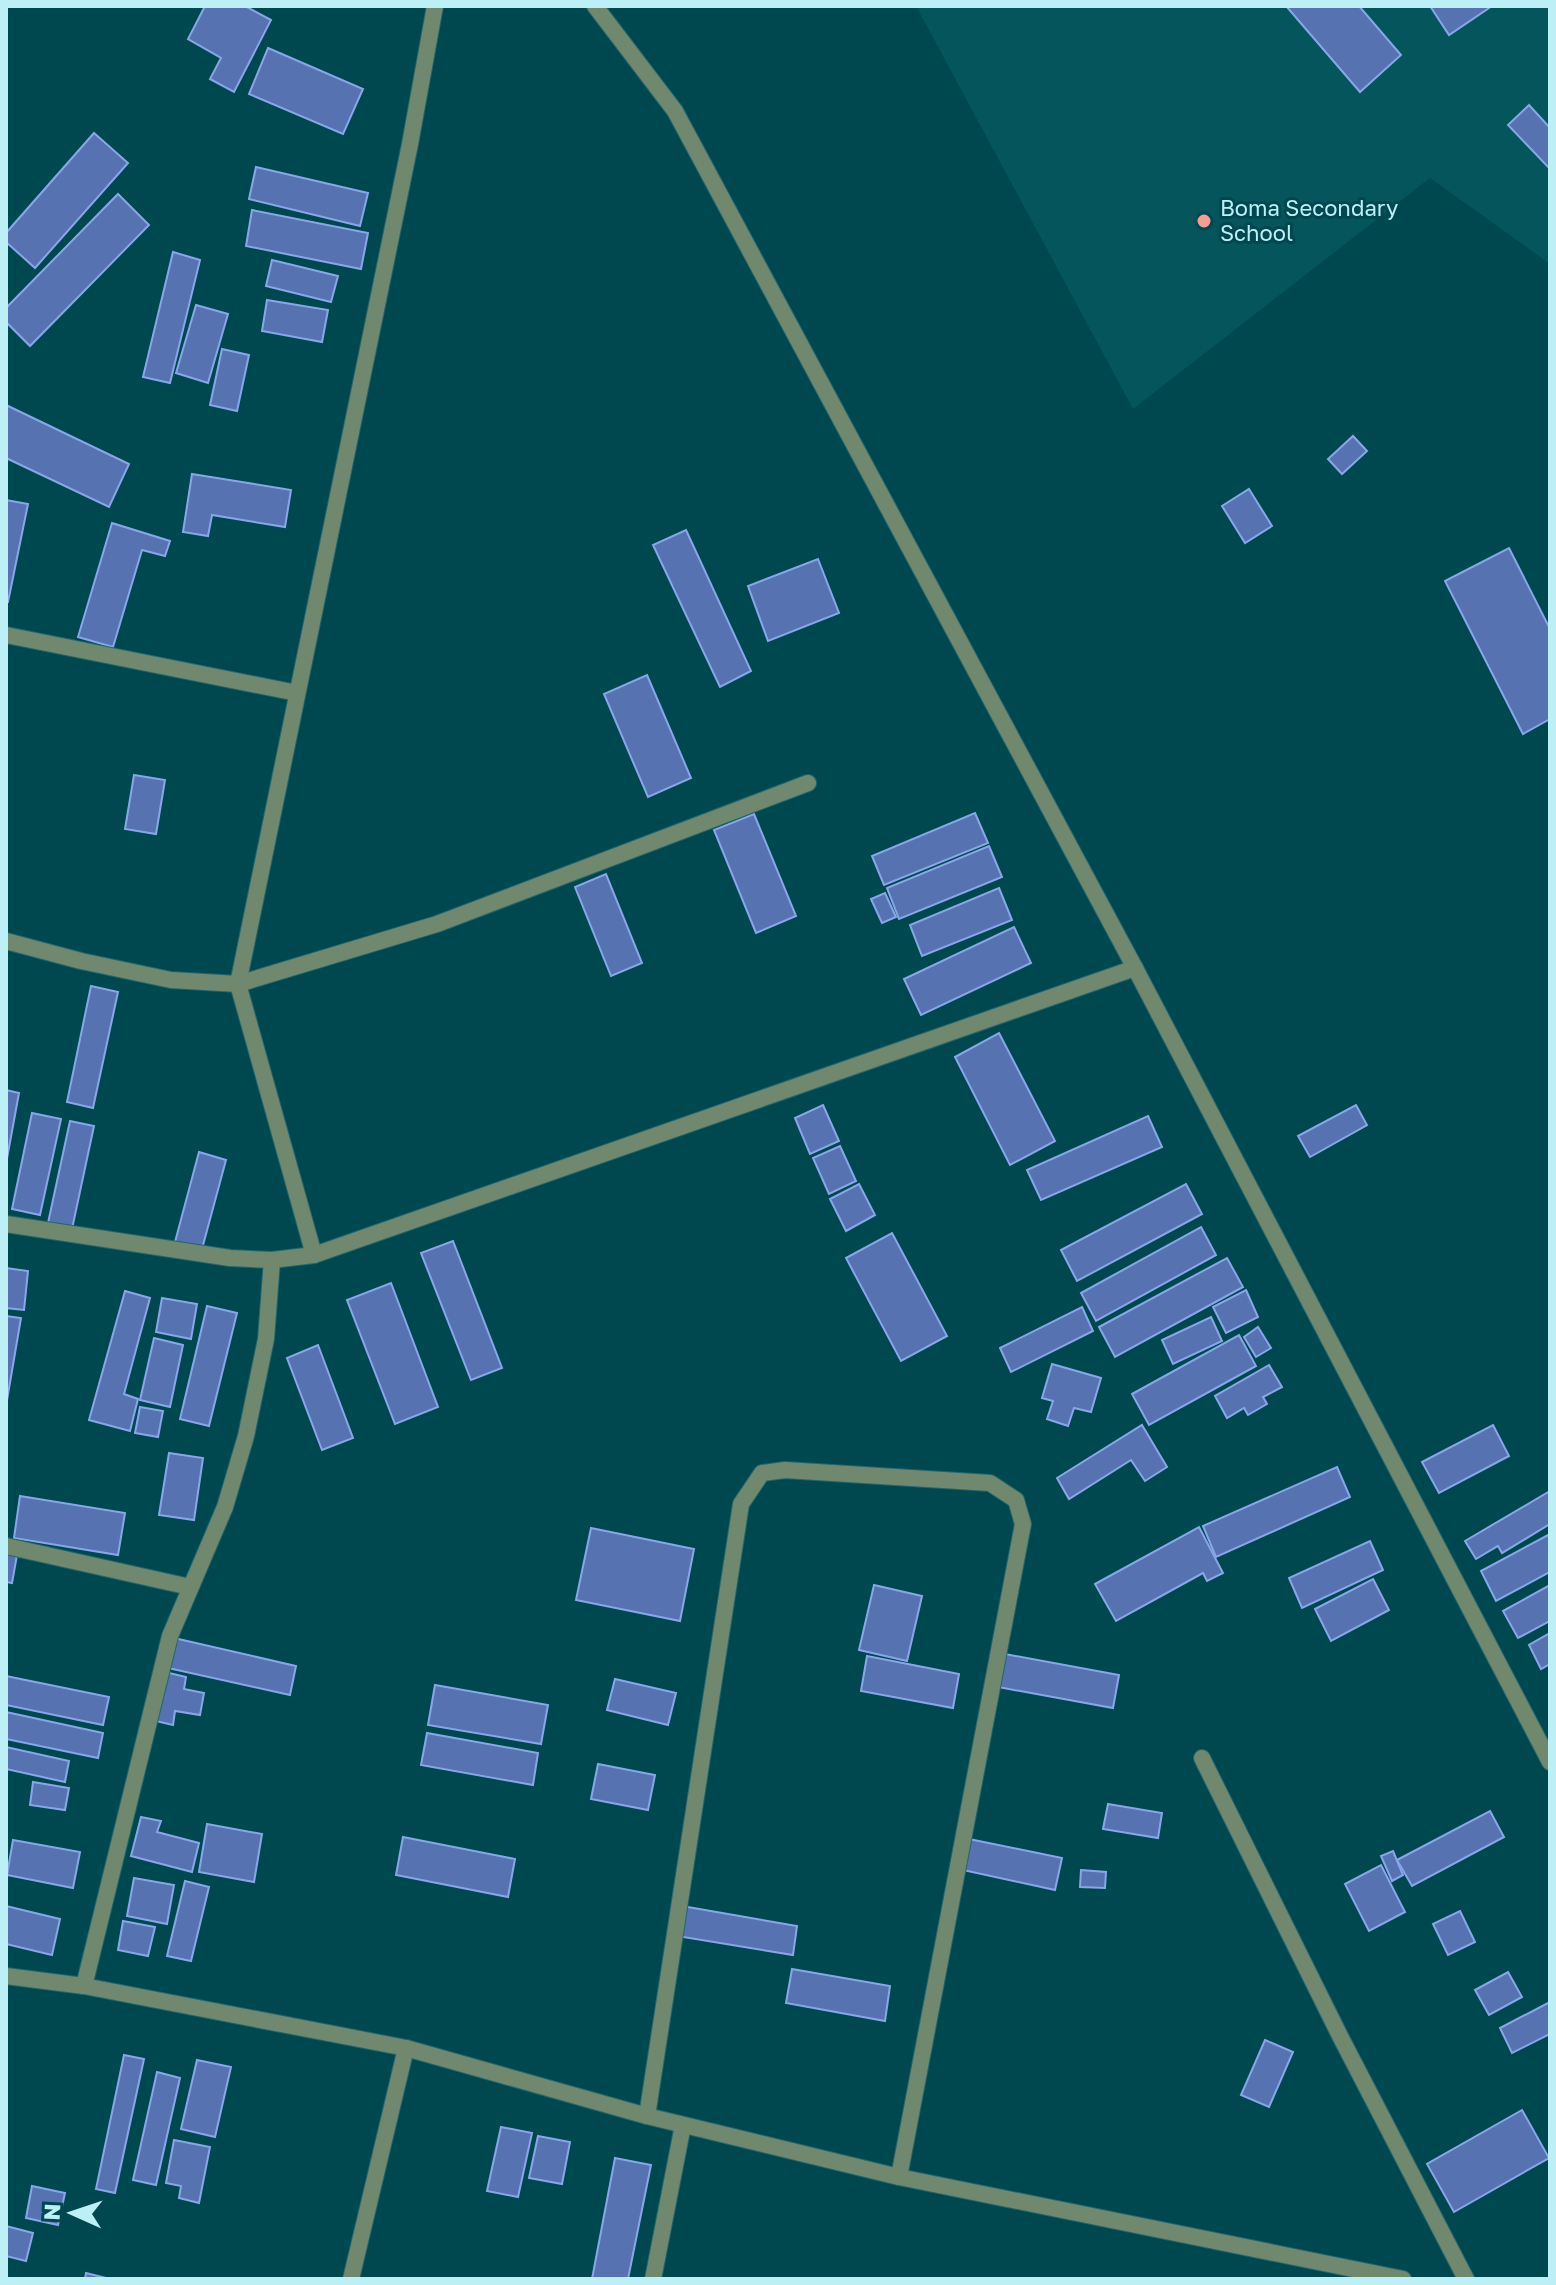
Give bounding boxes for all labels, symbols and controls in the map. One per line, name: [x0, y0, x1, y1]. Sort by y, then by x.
place label: Boma Secondary School: [1220, 194, 1398, 246]
marker: Boma Secondary School: [1195, 212, 1213, 230]
north arrow: [32, 2173, 112, 2253]
text: N: [38, 2203, 65, 2221]

